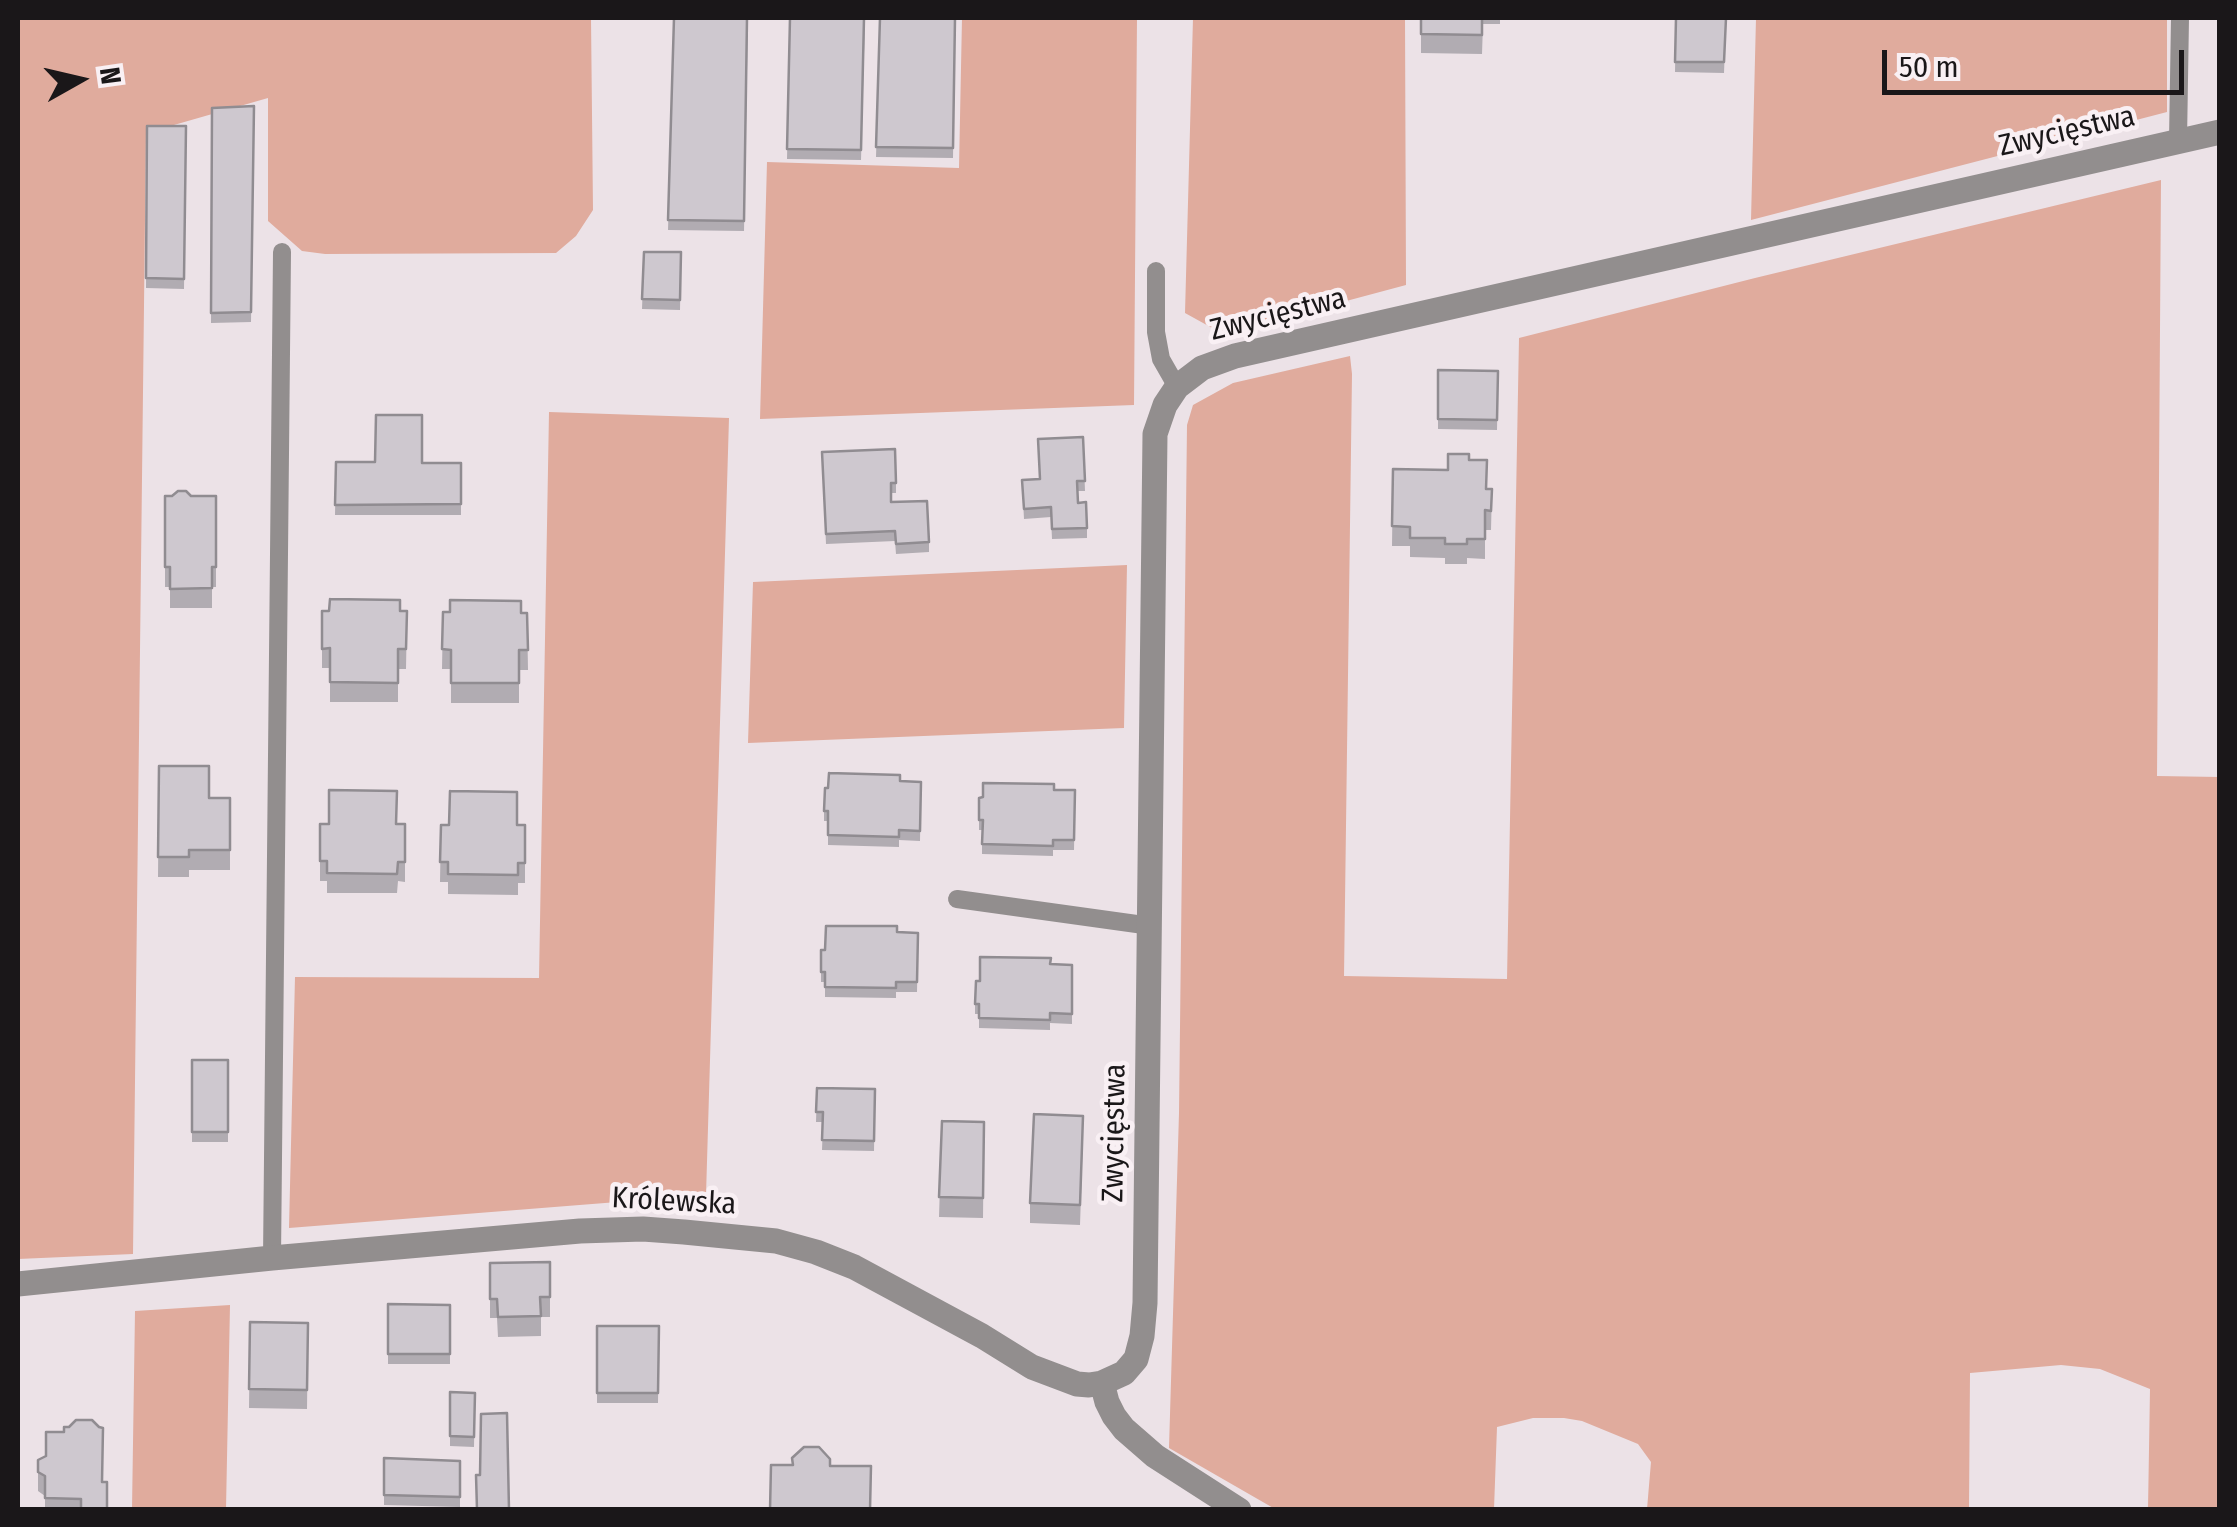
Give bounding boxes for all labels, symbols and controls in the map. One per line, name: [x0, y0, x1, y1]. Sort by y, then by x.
north arrow: [30, 30, 130, 130]
scale bar: [1887, 30, 2190, 92]
text: 50 m: [1899, 49, 1959, 85]
text: N: [93, 65, 128, 86]
street label: Zwycięstwa: [1995, 99, 2139, 165]
street label: Zwycięstwa: [1206, 281, 1350, 349]
street label: Zwycięstwa: [1096, 1063, 1134, 1203]
street label: Królewska: [611, 1181, 737, 1223]

